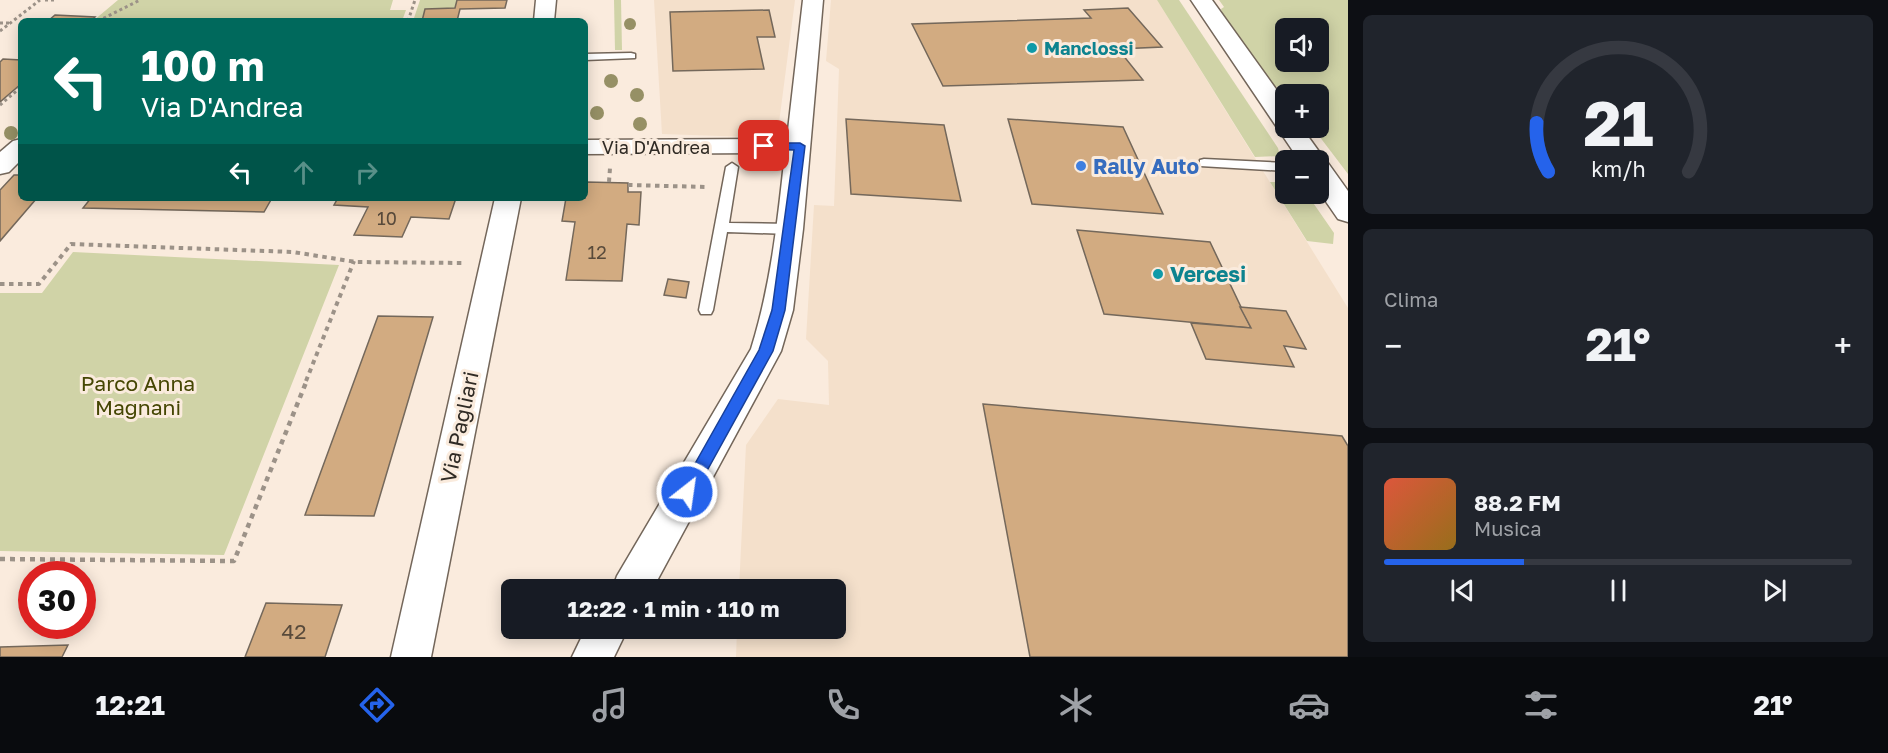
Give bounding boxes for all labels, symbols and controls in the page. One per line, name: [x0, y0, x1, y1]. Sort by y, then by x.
map controls: [1275, 18, 1329, 204]
button: sound: [1275, 18, 1329, 72]
place label: Manclossi: [1044, 37, 1134, 59]
text: 100 m: [141, 40, 264, 90]
marker: Manclossi: [1025, 41, 1039, 55]
icon: left: [42, 42, 120, 120]
button: +: [1275, 84, 1329, 138]
text: 21: [1583, 85, 1653, 160]
text: Via D'Andrea: [141, 91, 304, 123]
pin: [738, 120, 789, 171]
icon: arrive: [747, 129, 780, 162]
street label: Via D'Andrea: [602, 136, 710, 158]
button: −: [1275, 150, 1329, 204]
place label: Rally Auto: [1093, 153, 1199, 179]
icon: left: [224, 156, 257, 189]
icon: ahead: [287, 156, 320, 189]
icon: right: [350, 156, 383, 189]
text: km/h: [1591, 156, 1645, 182]
marker: Rally Auto: [1074, 159, 1088, 173]
house number: 10: [377, 207, 397, 229]
house number: 12: [587, 241, 607, 263]
place label: Vercesi: [1170, 261, 1246, 287]
marker: Vercesi: [1151, 267, 1165, 281]
text: Clima: [1384, 287, 1438, 311]
text: 21°: [1585, 317, 1651, 371]
text: −: [1384, 326, 1402, 365]
text: +: [1834, 326, 1852, 365]
street label: Via Pagliari: [435, 369, 483, 485]
park label: Parco Anna Magnani: [81, 370, 195, 420]
position arrow: [655, 460, 719, 524]
text: 88.2 FM: [1474, 489, 1561, 516]
text: Musica: [1474, 516, 1541, 540]
speed limit sign: 30: [18, 561, 96, 639]
icon: previous: [1446, 574, 1479, 607]
icon: pause: [1602, 574, 1635, 607]
icon: next: [1758, 574, 1791, 607]
text: 12:22 · 1 min · 110 m: [568, 595, 779, 622]
house number: 42: [282, 618, 307, 644]
icon: directions: [356, 684, 398, 726]
icon: music: [589, 684, 631, 726]
icon: phone: [822, 684, 864, 726]
icon: climate: [1055, 684, 1097, 726]
icon: car: [1288, 684, 1330, 726]
icon: filters: [1520, 684, 1562, 726]
text: 12:21: [95, 689, 165, 721]
text: 21°: [1753, 689, 1793, 721]

